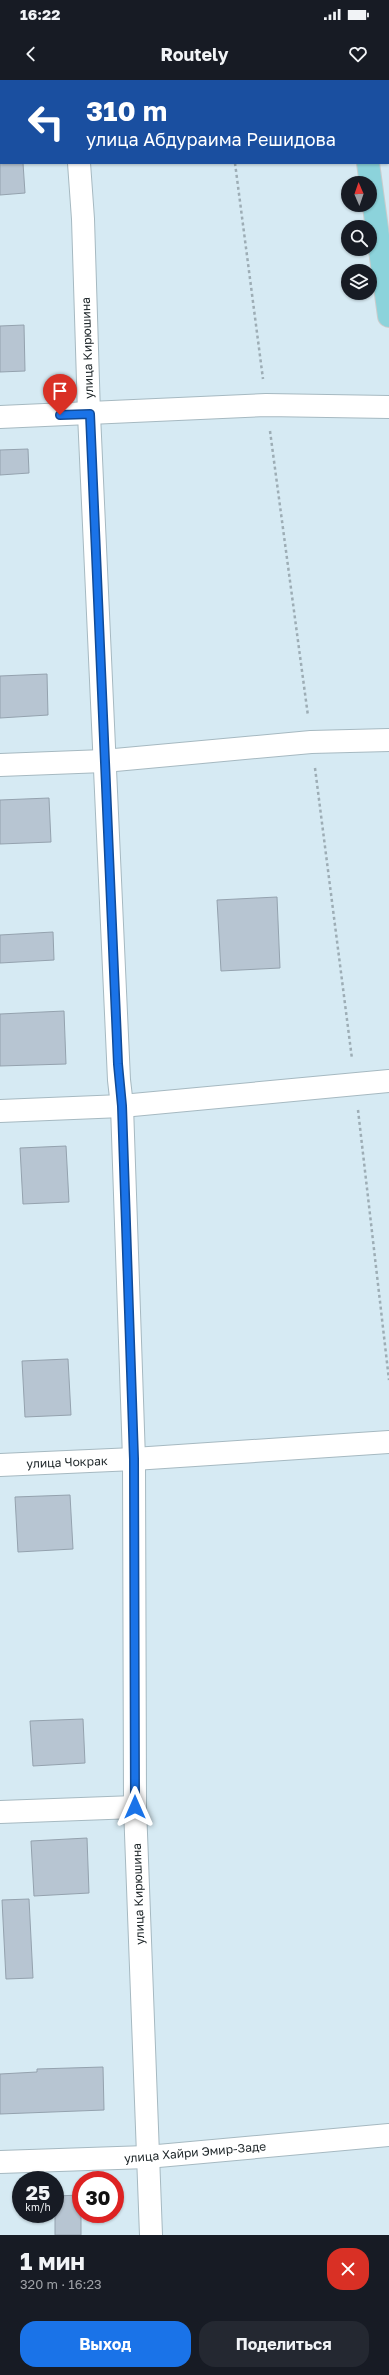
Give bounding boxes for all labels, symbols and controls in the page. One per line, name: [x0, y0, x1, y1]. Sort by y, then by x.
text: 16:22: [20, 5, 60, 23]
icon: back: [20, 43, 42, 65]
text: Routely: [160, 43, 229, 65]
icon: heart: [347, 43, 369, 65]
text: 310 m: [86, 94, 167, 127]
icon: left: [20, 96, 72, 148]
text: улица Абдураима Решидова: [86, 128, 336, 150]
north arrow: [341, 176, 377, 212]
map controls: [341, 176, 377, 300]
button: search: [341, 220, 377, 256]
button: layers: [341, 264, 377, 300]
street label: улица Кирюшина: [78, 297, 96, 399]
pin: [43, 374, 77, 415]
icon: arrive: [49, 380, 71, 402]
street label: улица Чокрак: [26, 1453, 108, 1471]
position arrow: [114, 1786, 156, 1828]
street label: улица Кирюшина: [129, 1843, 147, 1945]
street label: улица Хайри Эмир-Заде: [123, 2138, 267, 2166]
speed limit sign: 30: [72, 2171, 124, 2223]
text: 25: [26, 2180, 50, 2204]
text: km/h: [25, 2201, 51, 2213]
text: 1 мин: [20, 2246, 85, 2275]
button: close: [327, 2248, 369, 2290]
text: 320 m · 16:23: [20, 2276, 102, 2292]
button: Выход: [20, 2321, 191, 2367]
button: Поделиться: [199, 2321, 369, 2367]

